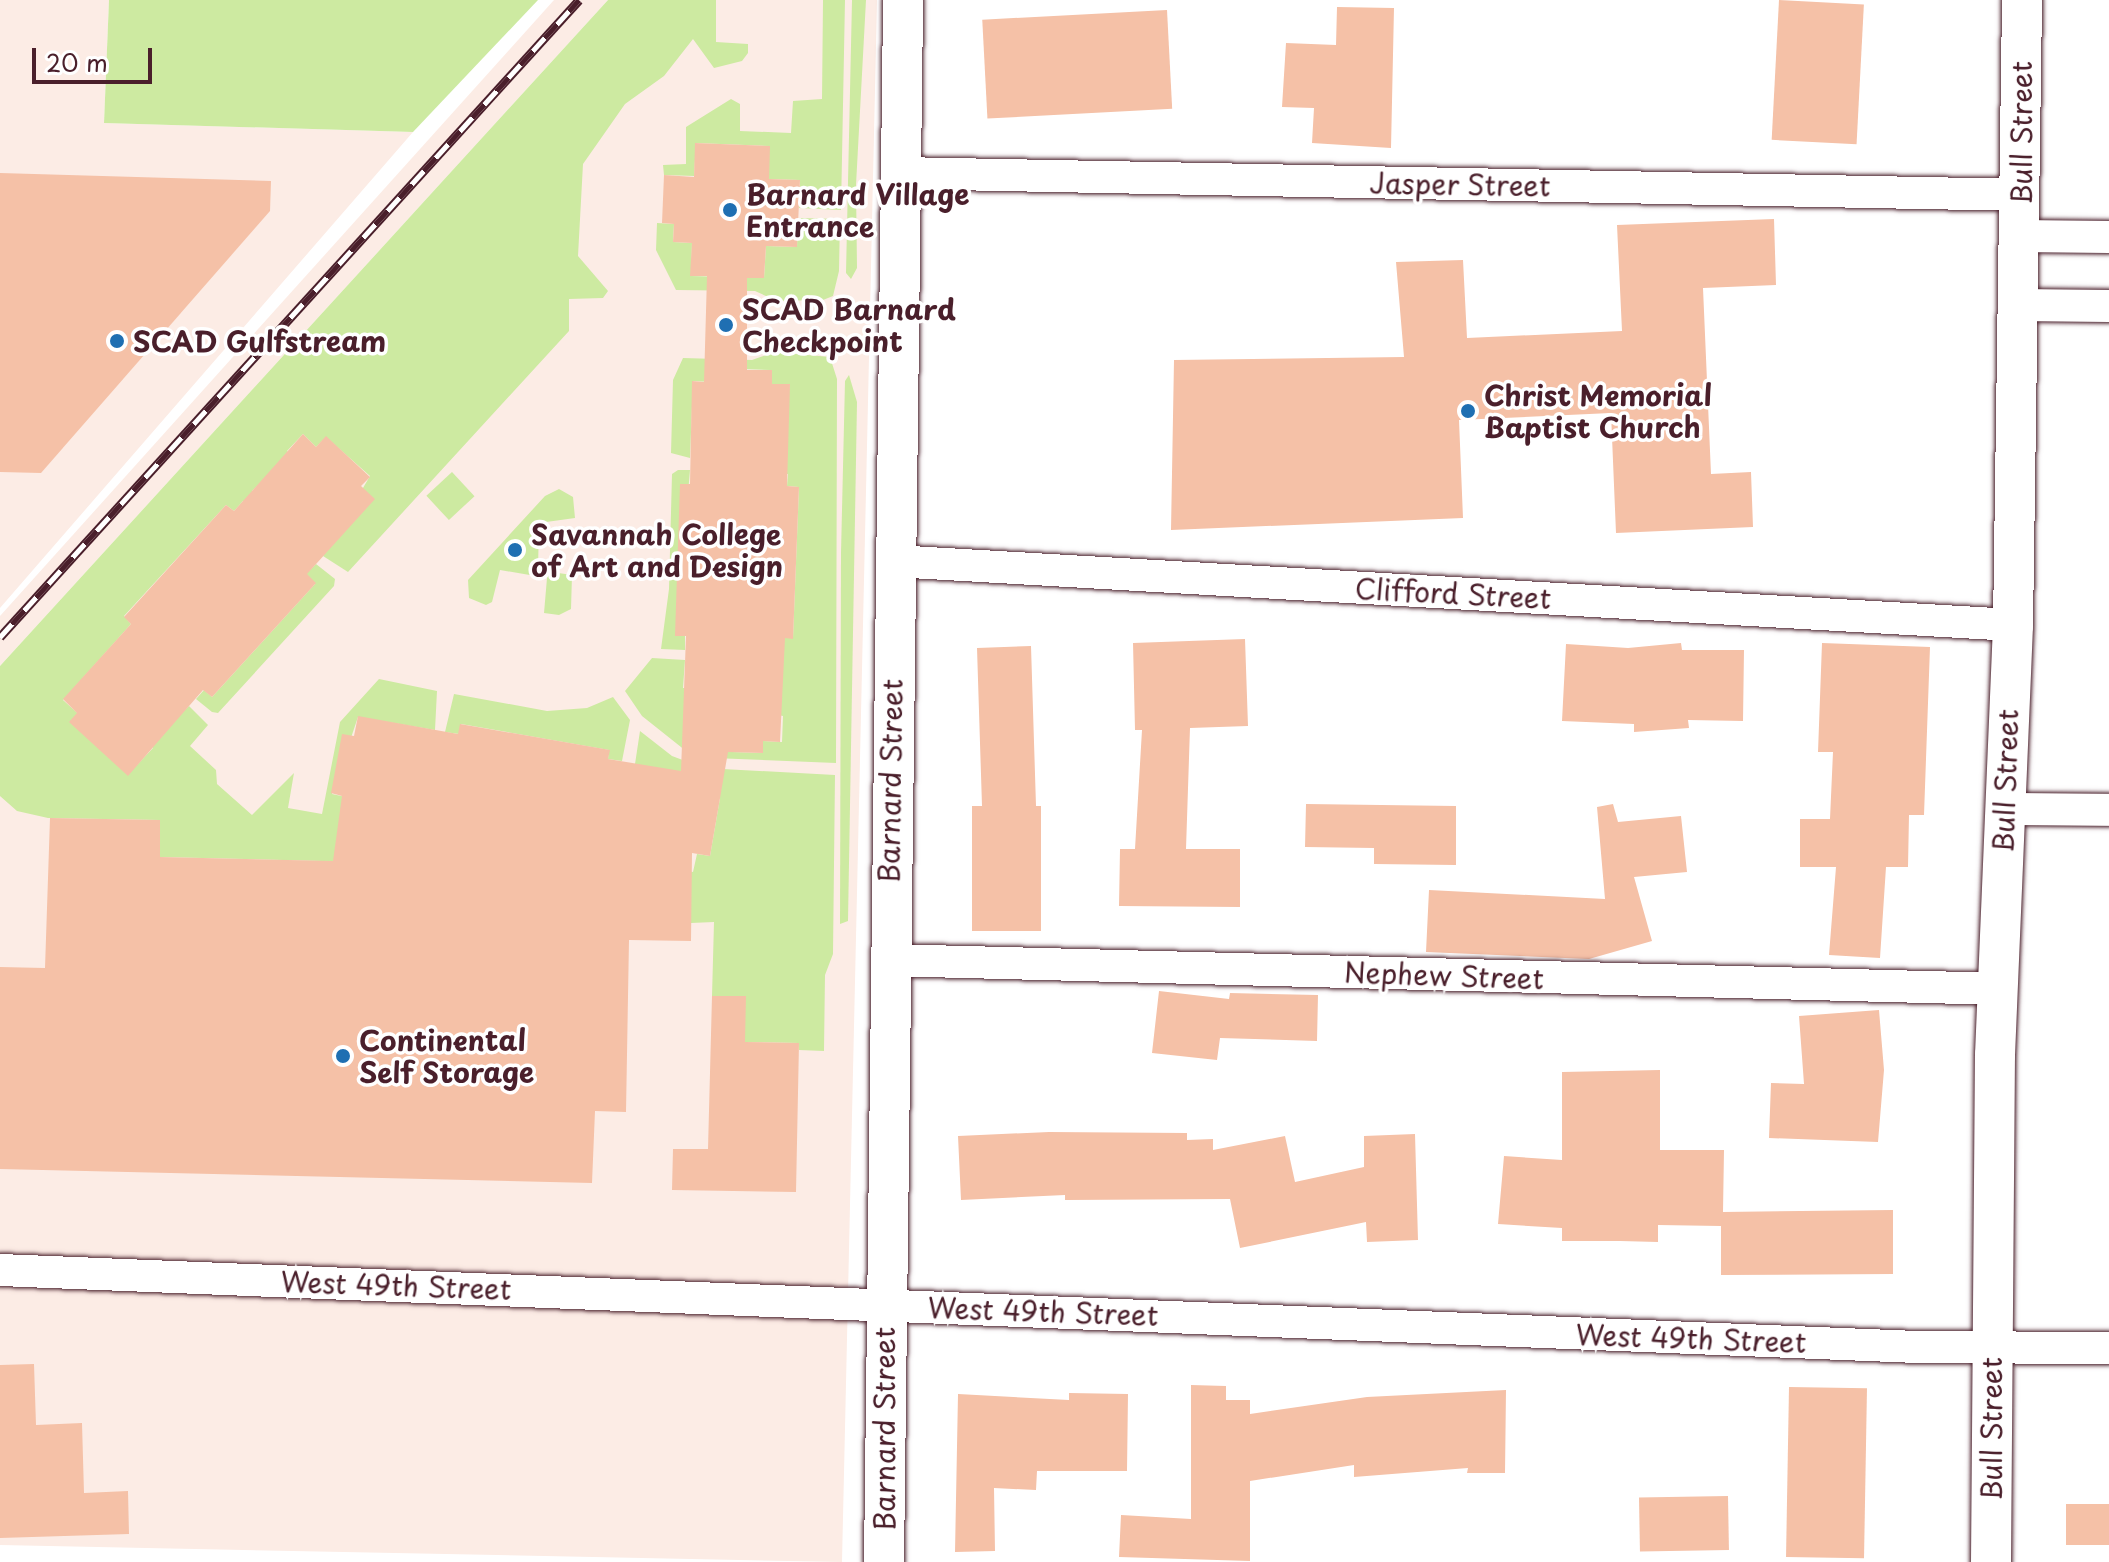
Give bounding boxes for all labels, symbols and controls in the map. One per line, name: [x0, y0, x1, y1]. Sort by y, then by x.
scale bar: [36, 32, 156, 82]
text: 20 m: [46, 44, 108, 80]
street label: Bull Street: [2004, 61, 2038, 205]
street label: Jasper Street: [1369, 166, 1551, 202]
place label: Barnard Village Entrance: [746, 177, 971, 243]
marker: Barnard Village Entrance: [721, 201, 739, 219]
place label: SCAD Barnard Checkpoint: [742, 292, 958, 358]
marker: SCAD Barnard Checkpoint: [717, 316, 735, 334]
place label: SCAD Gulfstream: [133, 324, 386, 358]
marker: SCAD Gulfstream: [108, 332, 126, 350]
place label: Christ Memorial Baptist Church: [1484, 378, 1714, 444]
marker: Christ Memorial Baptist Church: [1459, 402, 1477, 420]
place label: Savannah College of Art and Design: [531, 517, 787, 583]
marker: Savannah College of Art and Design: [506, 541, 524, 559]
street label: Clifford Street: [1354, 571, 1552, 615]
street label: Barnard Street: [871, 678, 909, 884]
street label: Bull Street: [1986, 708, 2024, 854]
street label: Nephew Street: [1344, 955, 1544, 995]
place label: Continental Self Storage: [359, 1023, 535, 1089]
marker: Continental Self Storage: [334, 1047, 352, 1065]
street label: West 49th Street: [281, 1264, 511, 1306]
street label: West 49th Street: [928, 1290, 1158, 1332]
street label: West 49th Street: [1576, 1317, 1806, 1359]
street label: Barnard Street: [867, 1326, 901, 1532]
street label: Bull Street: [1974, 1357, 2008, 1501]

